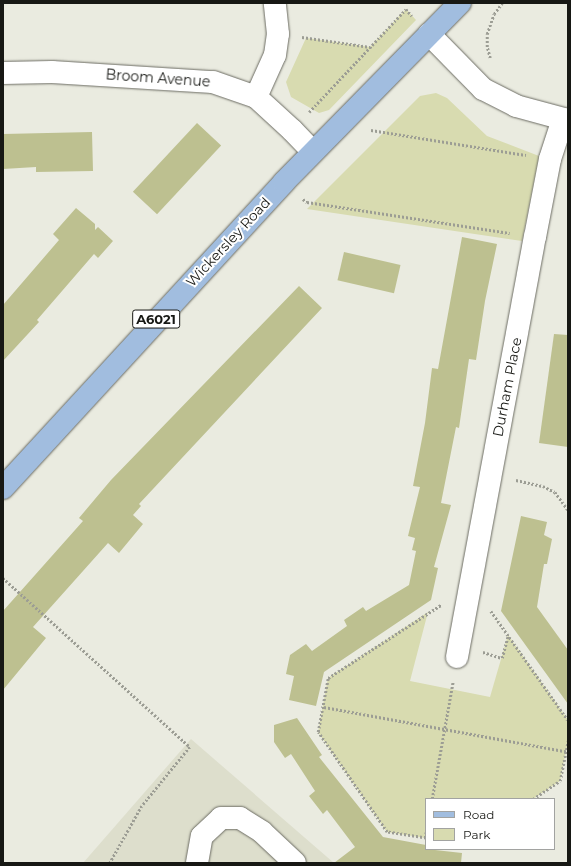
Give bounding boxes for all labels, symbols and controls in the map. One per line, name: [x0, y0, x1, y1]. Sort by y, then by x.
street label: Broom Avenue: [105, 66, 211, 90]
street label: Wickersley Road: [182, 194, 274, 290]
road number: A6021: [132, 308, 180, 330]
street label: Durham Place: [489, 336, 525, 438]
legend: [425, 798, 555, 850]
text: Road: [463, 807, 494, 822]
text: Park: [463, 827, 490, 842]

